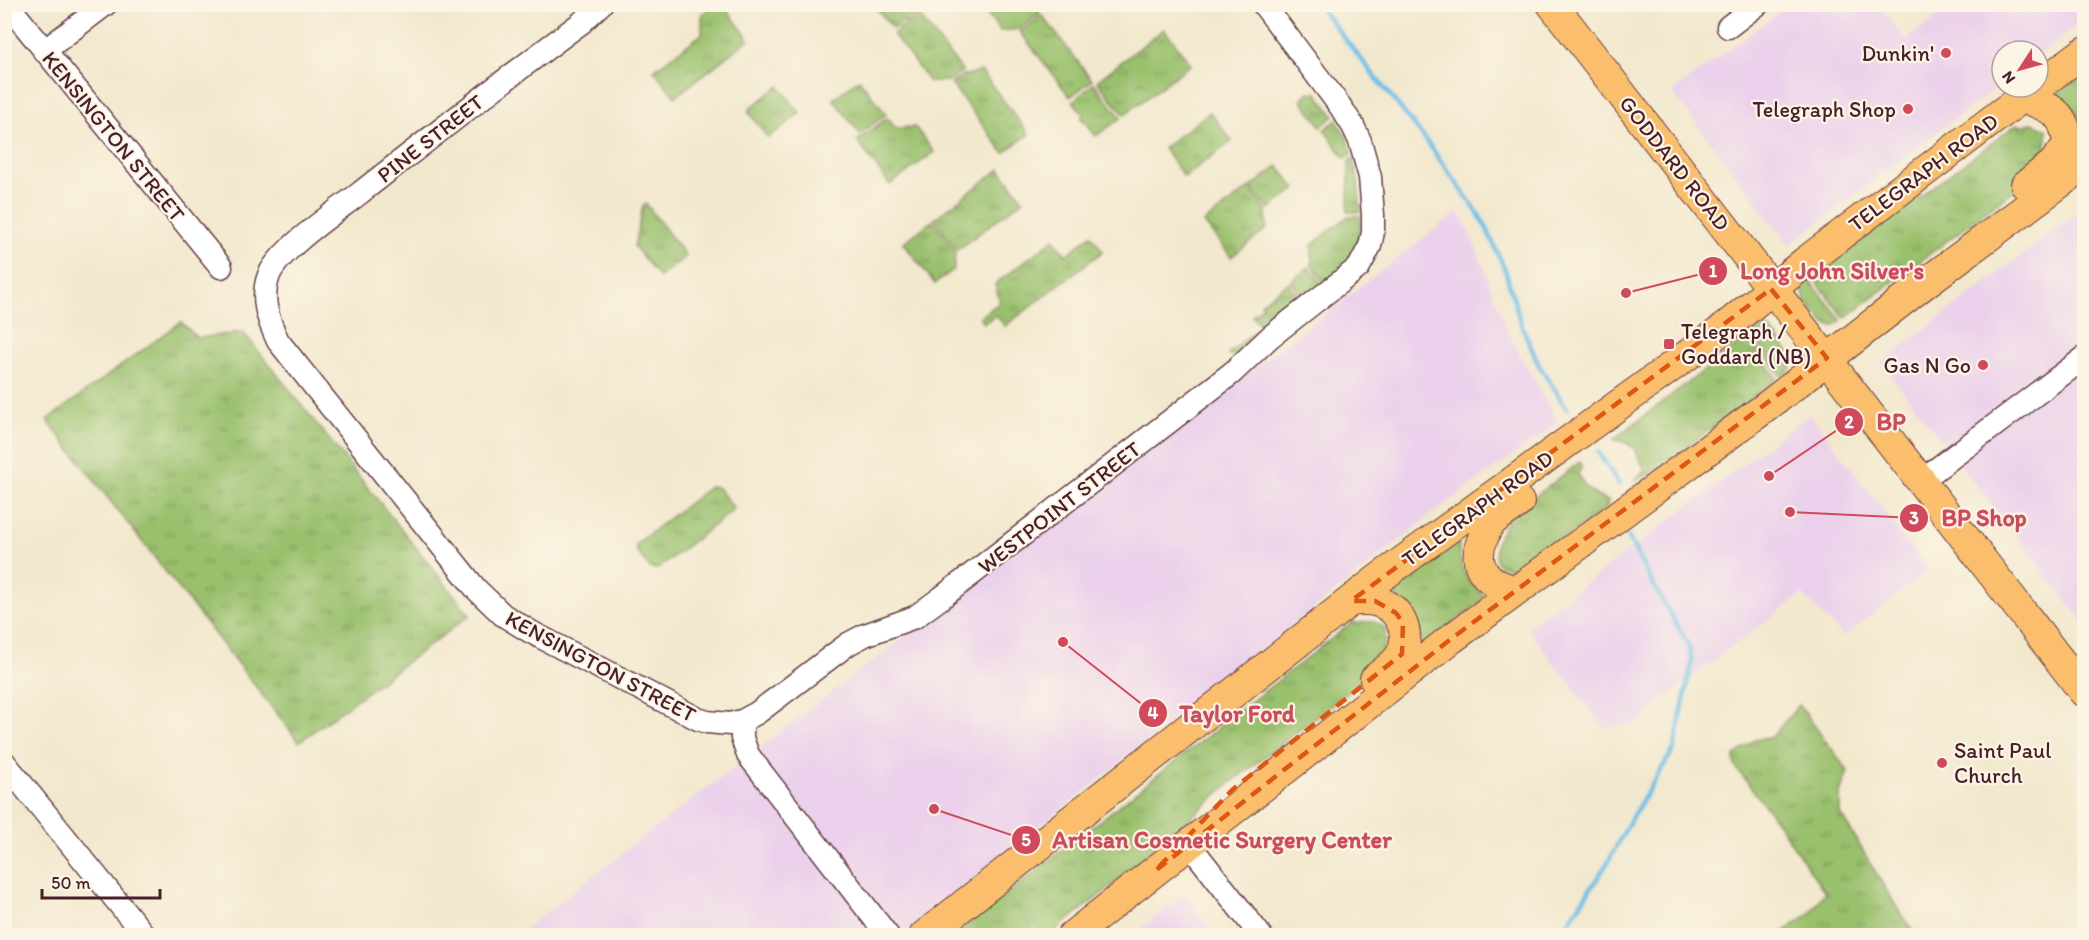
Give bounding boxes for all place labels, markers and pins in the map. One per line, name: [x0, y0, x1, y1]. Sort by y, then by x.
place label: Dunkin': [1861, 40, 1934, 67]
marker: Dunkin': [1939, 46, 1953, 60]
place label: Telegraph Shop: [1753, 96, 1896, 123]
marker: Telegraph Shop: [1901, 102, 1915, 116]
callout: Long John Silver's: [1698, 250, 1936, 292]
place label: Telegraph / Goddard (NB): [1681, 318, 1811, 370]
marker: Telegraph / Goddard (NB): [1662, 337, 1676, 351]
place label: Gas N Go: [1883, 352, 1971, 379]
marker: Gas N Go: [1976, 358, 1990, 372]
callout: BP: [1834, 401, 1917, 443]
callout: BP Shop: [1899, 497, 2038, 539]
callout: Taylor Ford: [1138, 692, 1307, 734]
place label: Saint Paul Church: [1954, 737, 2051, 789]
marker: Saint Paul Church: [1935, 756, 1949, 770]
callout: Artisan Cosmetic Surgery Center: [1011, 819, 1403, 861]

